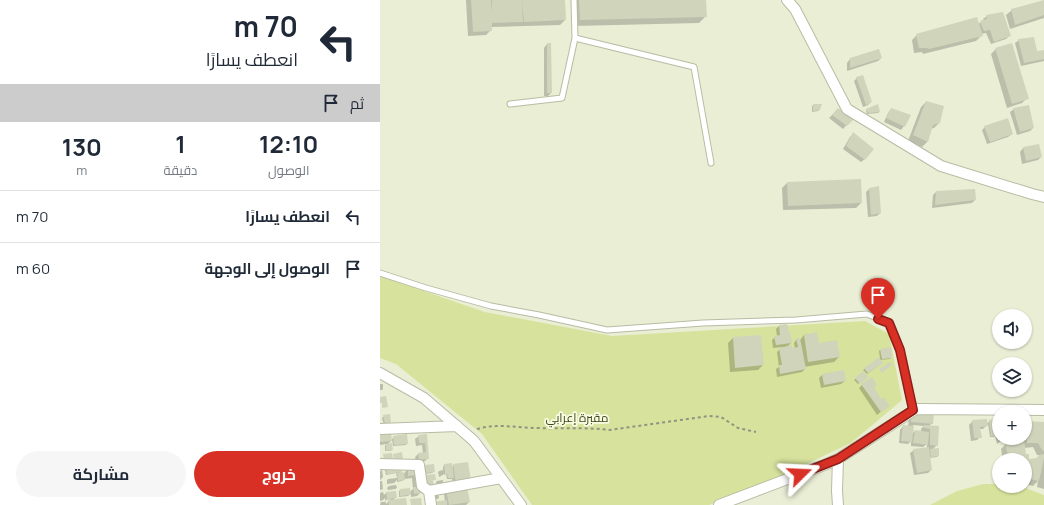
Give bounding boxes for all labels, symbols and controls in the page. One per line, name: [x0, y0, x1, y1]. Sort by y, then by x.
text: 70 m: [234, 7, 298, 45]
icon: left: [312, 16, 364, 68]
text: انعطف يسارًا: [206, 47, 298, 71]
icon: arrive: [320, 92, 342, 114]
text: ثم: [350, 93, 364, 114]
text: 1: [175, 127, 186, 160]
text: 12:10: [259, 127, 318, 160]
text: 130: [62, 130, 102, 163]
text: m: [76, 161, 87, 179]
text: دقيقة: [164, 161, 197, 179]
text: الوصول: [268, 161, 309, 179]
text: 70 m: [16, 206, 48, 227]
text: انعطف يسارًا: [245, 206, 330, 227]
icon: left: [342, 206, 364, 228]
text: 60 m: [16, 258, 50, 279]
text: الوصول إلى الوجهة: [204, 258, 330, 279]
icon: arrive: [342, 258, 364, 280]
pin: [861, 278, 895, 319]
icon: arrive: [867, 284, 889, 306]
map controls: [992, 309, 1032, 493]
button: sound: [992, 309, 1032, 349]
button: layers: [992, 357, 1032, 397]
button: +: [992, 405, 1032, 445]
park label: مقبرة إعرابي: [546, 409, 608, 428]
button: مشاركة: [16, 451, 186, 497]
button: خروج: [194, 451, 364, 497]
position arrow: [779, 453, 821, 495]
button: −: [992, 453, 1032, 493]

